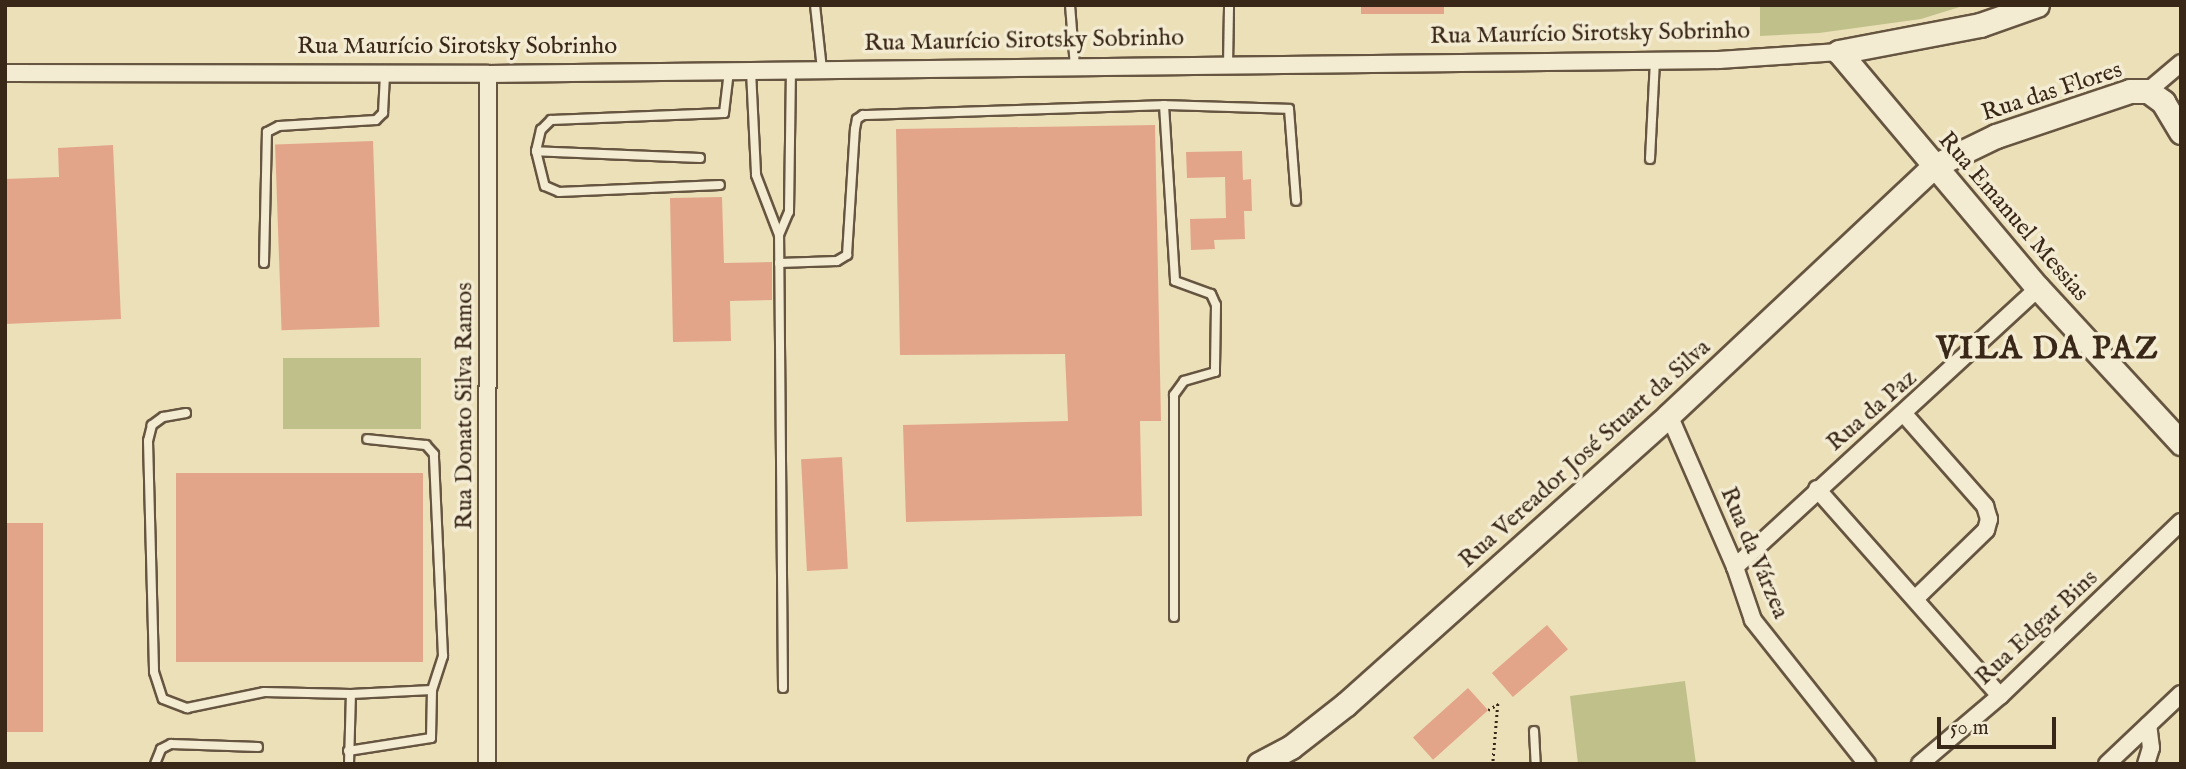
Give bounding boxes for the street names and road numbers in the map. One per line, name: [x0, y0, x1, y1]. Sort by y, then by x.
street label: Rua Maurício Sirotsky Sobrinho: [1430, 17, 1750, 51]
street label: Rua Maurício Sirotsky Sobrinho: [864, 24, 1184, 58]
street label: Rua Maurício Sirotsky Sobrinho: [297, 33, 617, 61]
street label: Rua das Flores: [1978, 56, 2126, 128]
street label: Rua Emanuel Messias: [1932, 126, 2094, 308]
street label: Rua Donato Silva Ramos: [451, 282, 479, 530]
street label: Rua Vereador José Stuart da Silva: [1453, 333, 1717, 575]
street label: Rua da Paz: [1821, 364, 1923, 458]
street label: Rua da Várzea: [1713, 483, 1795, 623]
street label: Rua Edgar Bins: [1970, 564, 2104, 692]

